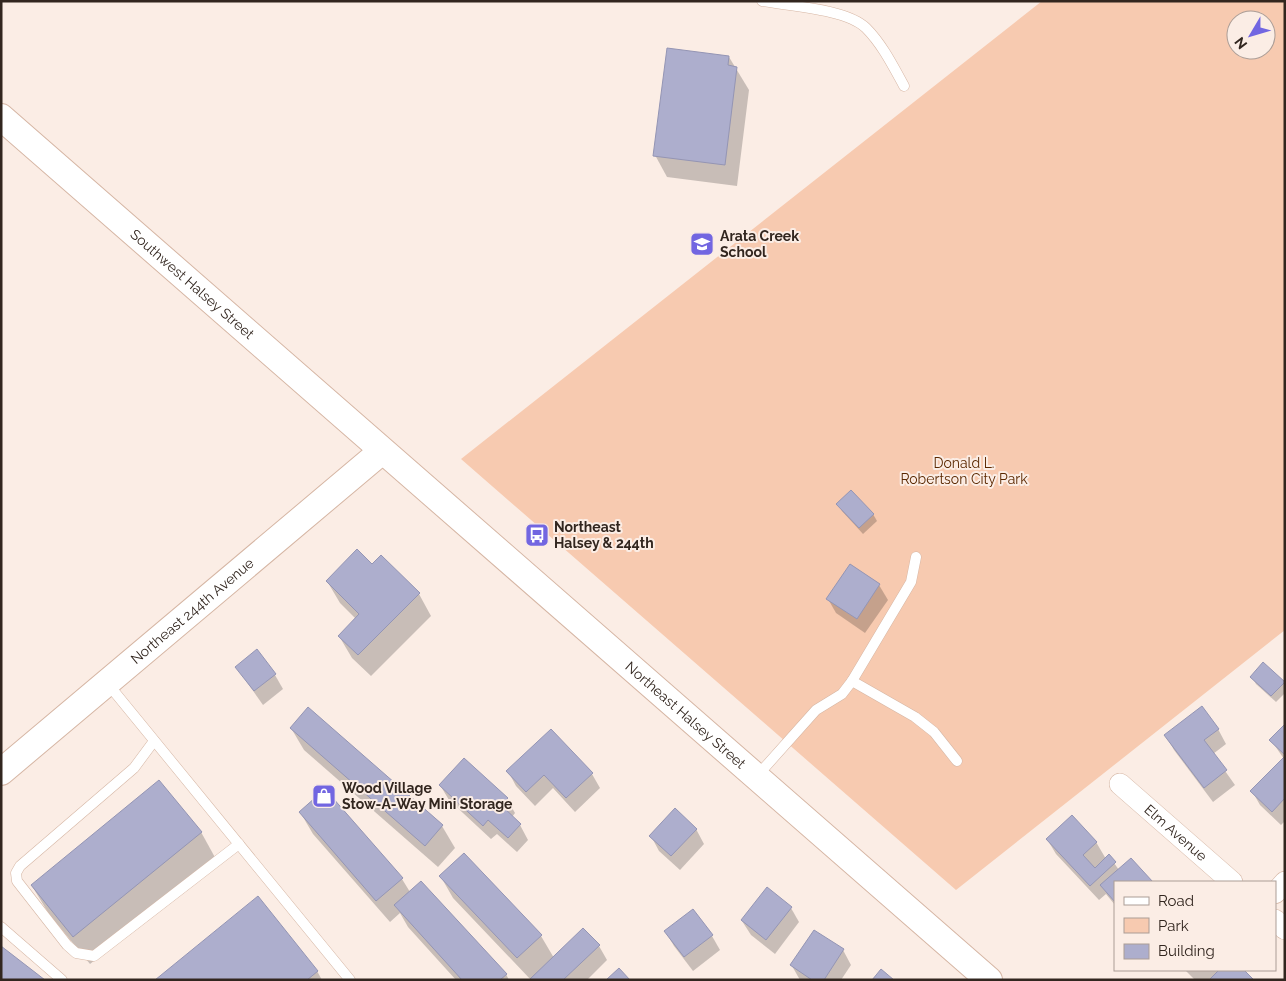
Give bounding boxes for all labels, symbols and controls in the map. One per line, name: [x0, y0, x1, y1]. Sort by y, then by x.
north arrow: [1226, 10, 1276, 60]
text: N: [1231, 34, 1250, 52]
street label: Southwest Halsey Street: [127, 226, 257, 342]
place label: Arata Creek School: [720, 228, 799, 260]
school or university icon: Arata Creek School: [689, 231, 715, 257]
park label: Donald L. Robertson City Park: [900, 455, 1028, 487]
place label: Northeast Halsey & 244th: [554, 519, 654, 551]
bus stop icon: Northeast Halsey & 244th: [524, 522, 550, 548]
street label: Northeast 244th Avenue: [128, 555, 257, 667]
street label: Northeast Halsey Street: [622, 658, 749, 772]
place label: Wood Village Stow-A-Way Mini Storage: [342, 780, 513, 812]
shop icon: Wood Village Stow-A-Way Mini Storage: [311, 783, 337, 809]
street label: Elm Avenue: [1141, 801, 1210, 864]
legend: [1114, 881, 1276, 971]
text: Road: [1158, 892, 1194, 910]
text: Park: [1158, 917, 1189, 935]
text: Building: [1158, 942, 1215, 960]

